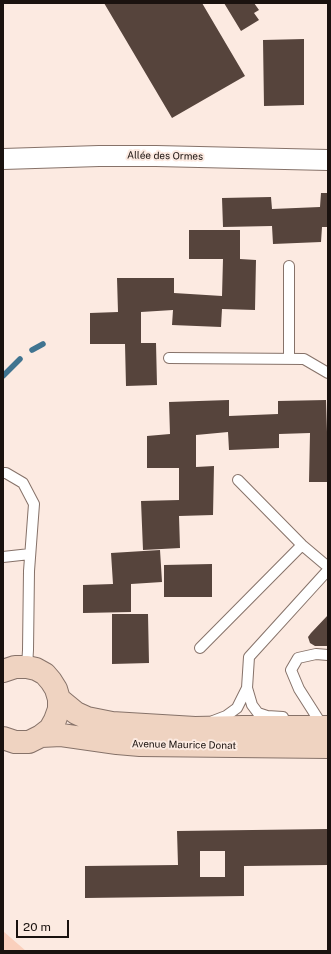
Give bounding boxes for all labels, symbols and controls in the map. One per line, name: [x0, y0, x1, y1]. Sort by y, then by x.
street label: Allée des Ormes: [127, 149, 203, 163]
street label: Avenue Maurice Donat: [132, 738, 236, 752]
scale bar: [18, 912, 71, 938]
text: 20 m: [23, 920, 51, 934]

